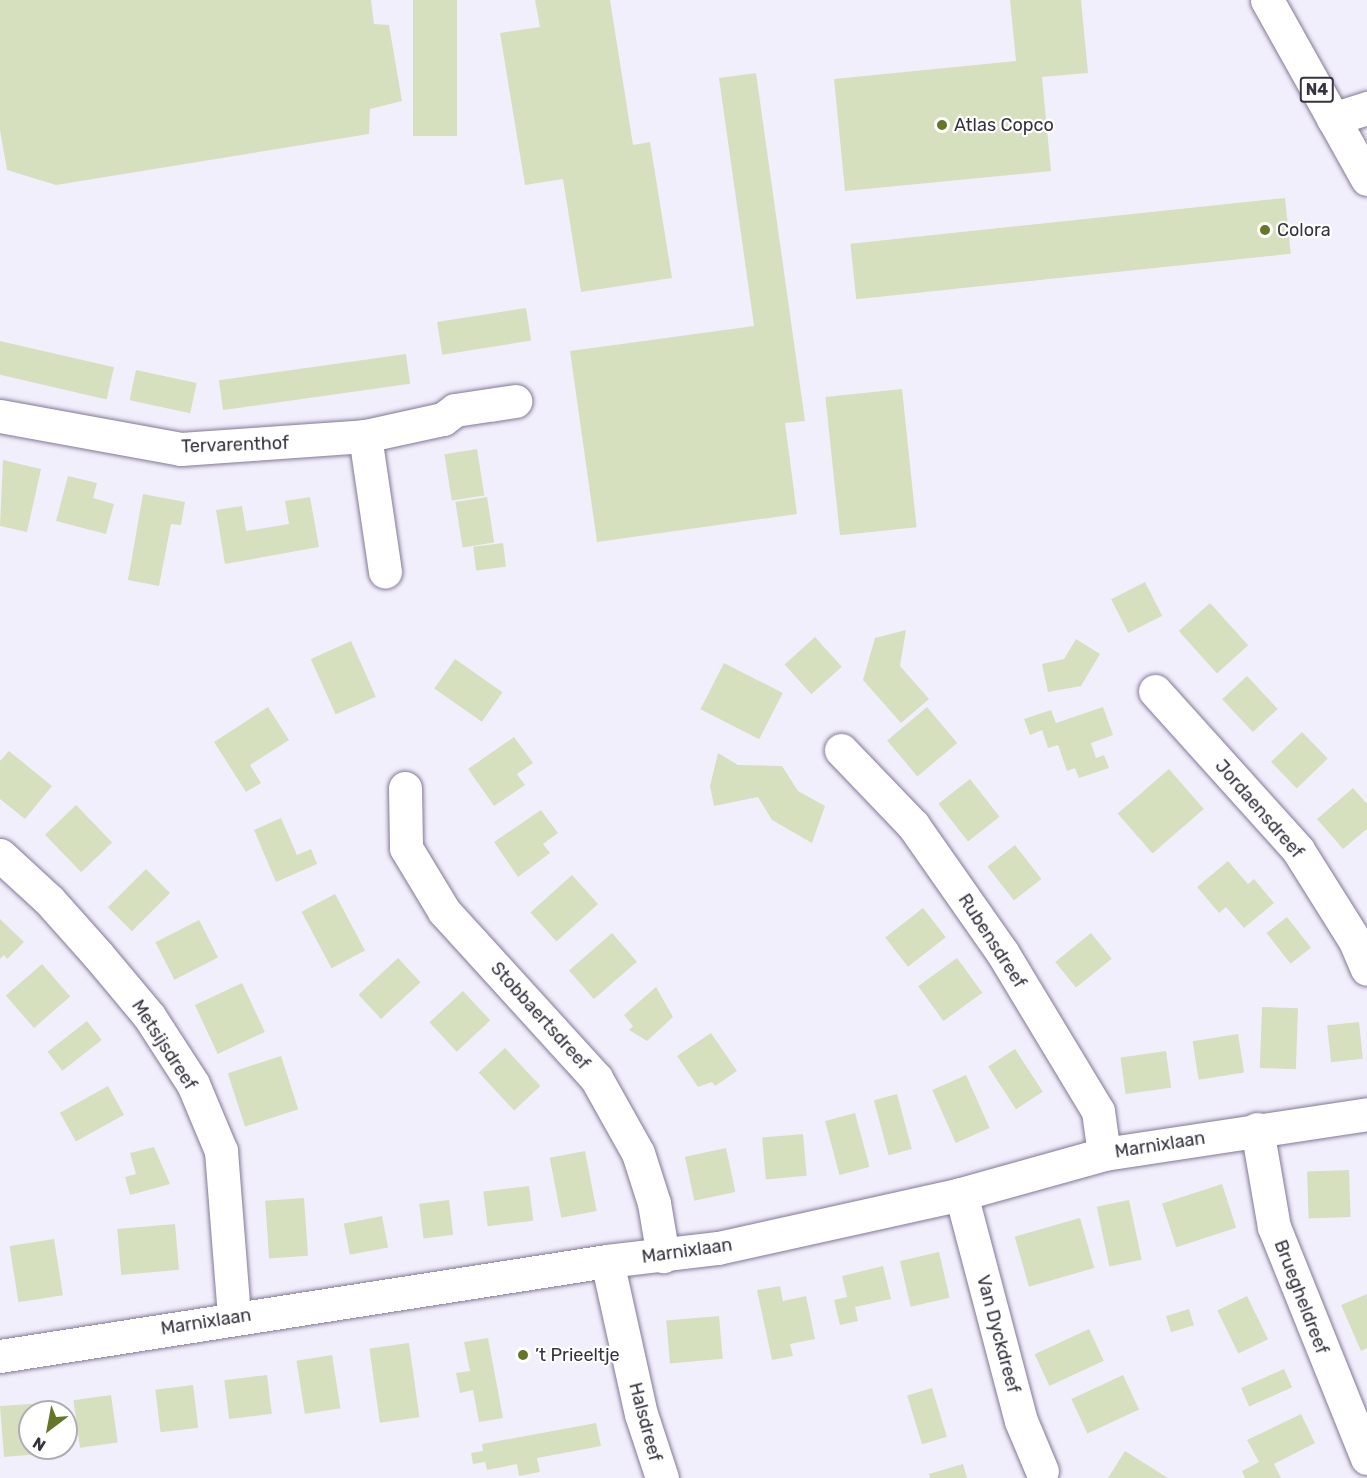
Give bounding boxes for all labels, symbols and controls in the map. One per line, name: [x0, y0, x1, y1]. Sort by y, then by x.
road number: N4: [1299, 77, 1335, 103]
place label: Atlas Copco: [954, 114, 1054, 136]
marker: Atlas Copco: [935, 118, 949, 132]
place label: Colora: [1277, 219, 1331, 241]
marker: Colora: [1258, 223, 1272, 237]
street label: Tervarenthof: [181, 432, 289, 458]
street label: Jordaensdreef: [1210, 755, 1308, 863]
street label: Rubensdreef: [954, 890, 1030, 992]
street label: Stobbaertsdreef: [486, 958, 594, 1074]
street label: Metsijsdreef: [127, 996, 201, 1094]
street label: Marnixlaan: [1113, 1127, 1207, 1163]
street label: Marnixlaan: [640, 1234, 734, 1268]
street label: Bruegheldreef: [1269, 1237, 1333, 1357]
street label: Van Dyckdreef: [972, 1273, 1024, 1395]
street label: Marnixlaan: [159, 1304, 253, 1340]
place label: ’t Prieeltje: [535, 1344, 620, 1366]
marker: ’t Prieeltje: [516, 1348, 530, 1362]
street label: Halsdreef: [624, 1380, 666, 1464]
north arrow: [18, 1400, 78, 1460]
text: N: [29, 1433, 49, 1455]

